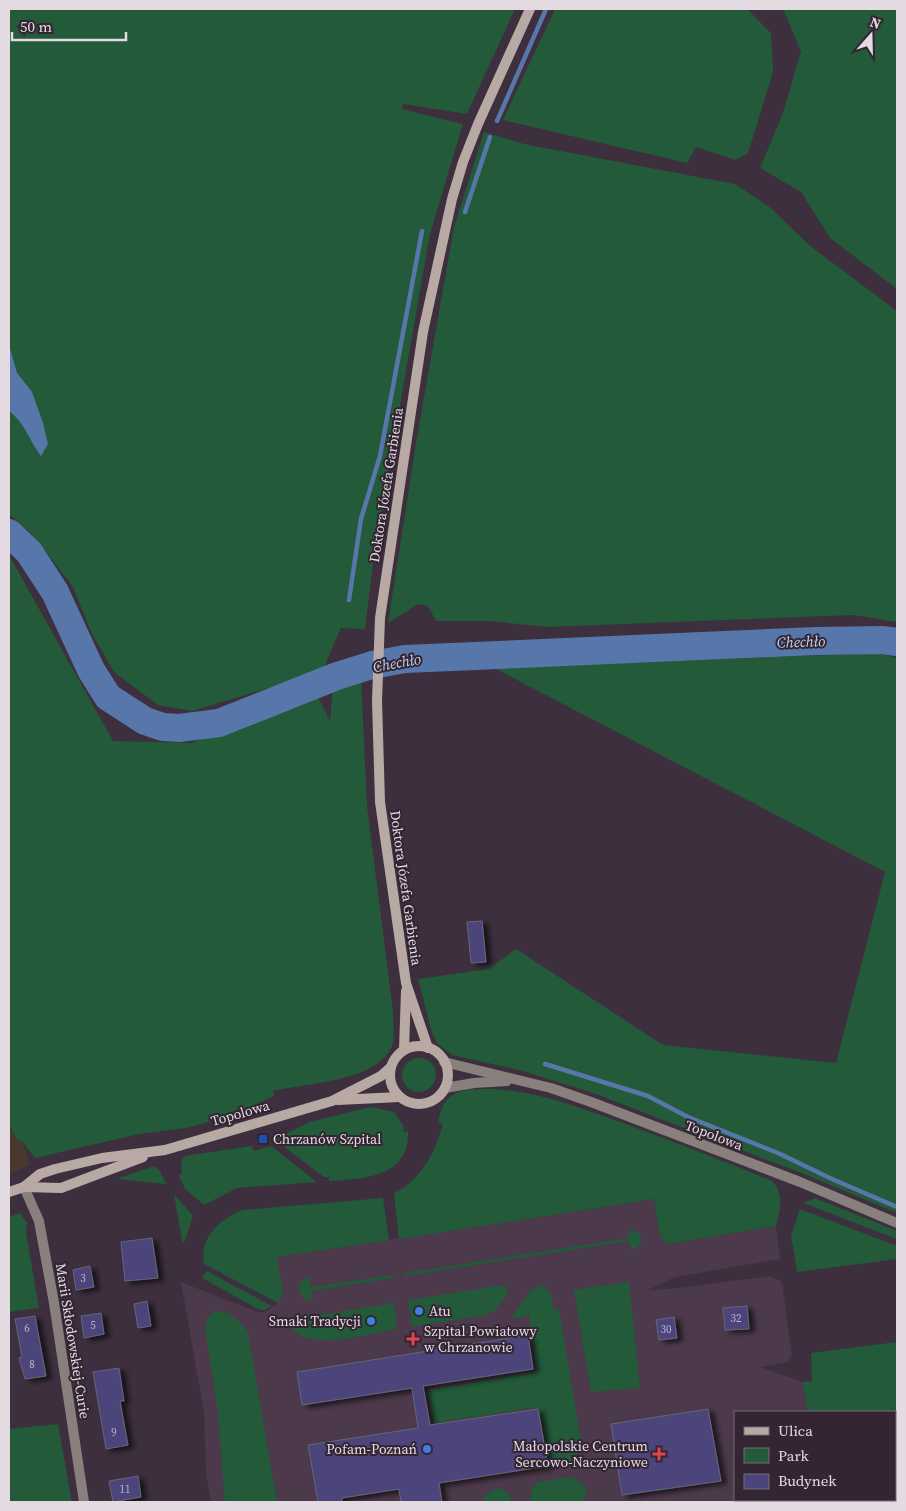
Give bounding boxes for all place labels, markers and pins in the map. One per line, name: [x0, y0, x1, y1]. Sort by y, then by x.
place label: Chrzanów Szpital: [273, 1129, 381, 1149]
marker: Chrzanów Szpital: [257, 1133, 269, 1145]
place label: Atu: [429, 1301, 451, 1321]
marker: Atu: [413, 1305, 425, 1317]
place label: Smaki Tradycji: [269, 1311, 361, 1331]
marker: Smaki Tradycji: [365, 1315, 377, 1327]
place label: Szpital Powiatowy w Chrzanowie: [424, 1321, 538, 1357]
marker: Szpital Powiatowy w Chrzanowie: [406, 1332, 420, 1346]
place label: Małopolskie Centrum Sercowo-Naczyniowe: [513, 1436, 648, 1472]
place label: Pofam-Poznań: [326, 1439, 418, 1459]
marker: Pofam-Poznań: [421, 1443, 433, 1455]
marker: Małopolskie Centrum Sercowo-Naczyniowe: [652, 1447, 666, 1461]

